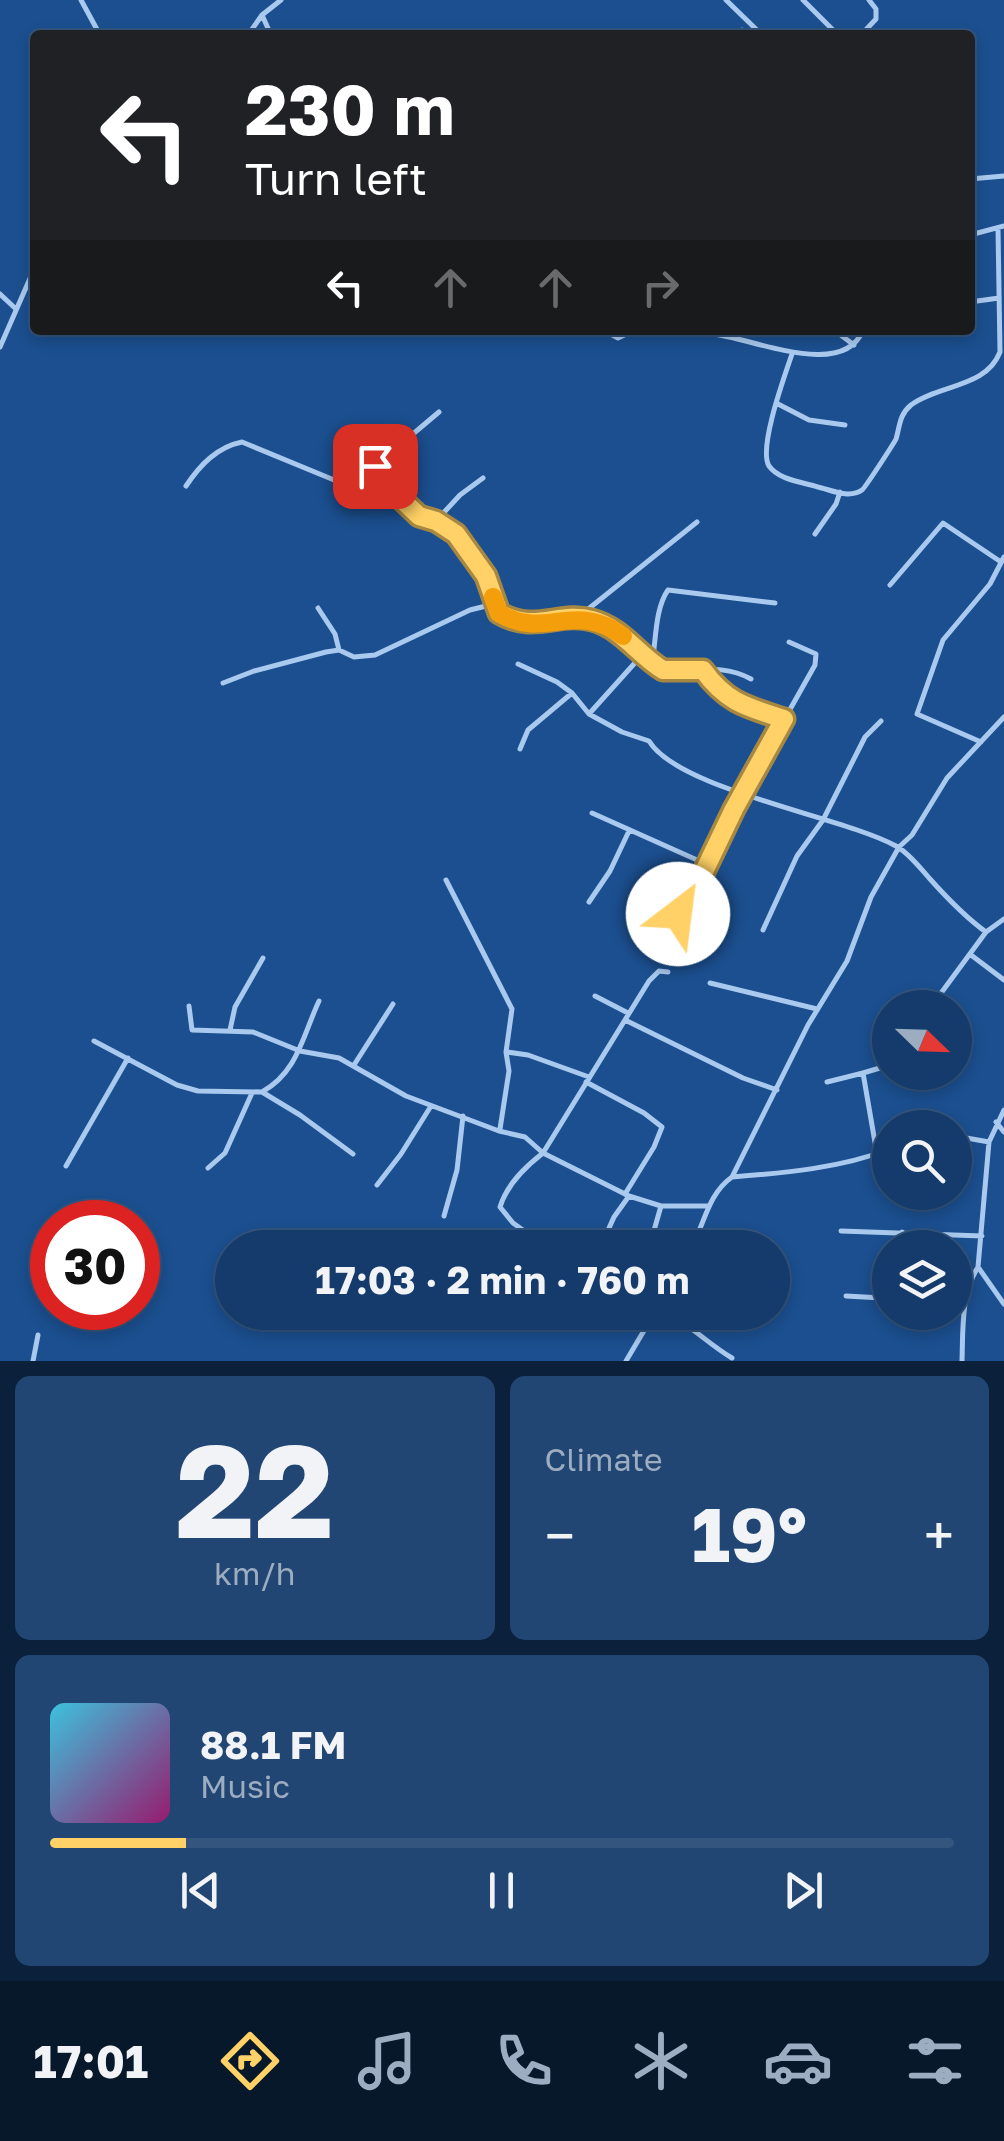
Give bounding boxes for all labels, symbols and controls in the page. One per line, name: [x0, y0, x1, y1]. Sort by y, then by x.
text: 230 m: [245, 66, 455, 150]
icon: left: [80, 70, 210, 200]
text: Turn left: [245, 151, 427, 205]
icon: left: [318, 260, 373, 315]
icon: ahead: [423, 260, 478, 315]
icon: ahead: [528, 260, 583, 315]
icon: right: [633, 260, 688, 315]
pin: [333, 424, 418, 509]
icon: arrive: [348, 439, 403, 494]
position arrow: [626, 862, 730, 966]
north arrow: [872, 990, 972, 1090]
map controls: [872, 990, 972, 1330]
button: search: [872, 1110, 972, 1210]
speed limit sign: 30: [30, 1200, 160, 1330]
button: layers: [872, 1230, 972, 1330]
text: 17:03 · 2 min · 760 m: [315, 1257, 690, 1302]
text: 22: [175, 1411, 334, 1567]
text: Climate: [545, 1440, 663, 1478]
text: 19°: [691, 1488, 807, 1579]
text: −: [545, 1502, 575, 1568]
text: +: [924, 1502, 954, 1568]
text: km/h: [214, 1554, 295, 1592]
text: 88.1 FM: [200, 1722, 346, 1767]
text: Music: [200, 1767, 290, 1805]
icon: previous: [173, 1863, 228, 1918]
icon: pause: [474, 1863, 529, 1918]
icon: next: [776, 1863, 831, 1918]
icon: directions: [215, 2026, 285, 2096]
icon: music: [352, 2026, 422, 2096]
icon: phone: [489, 2026, 559, 2096]
icon: climate: [626, 2026, 696, 2096]
icon: car: [763, 2026, 833, 2096]
icon: filters: [900, 2026, 970, 2096]
text: 17:01: [34, 2034, 148, 2088]

